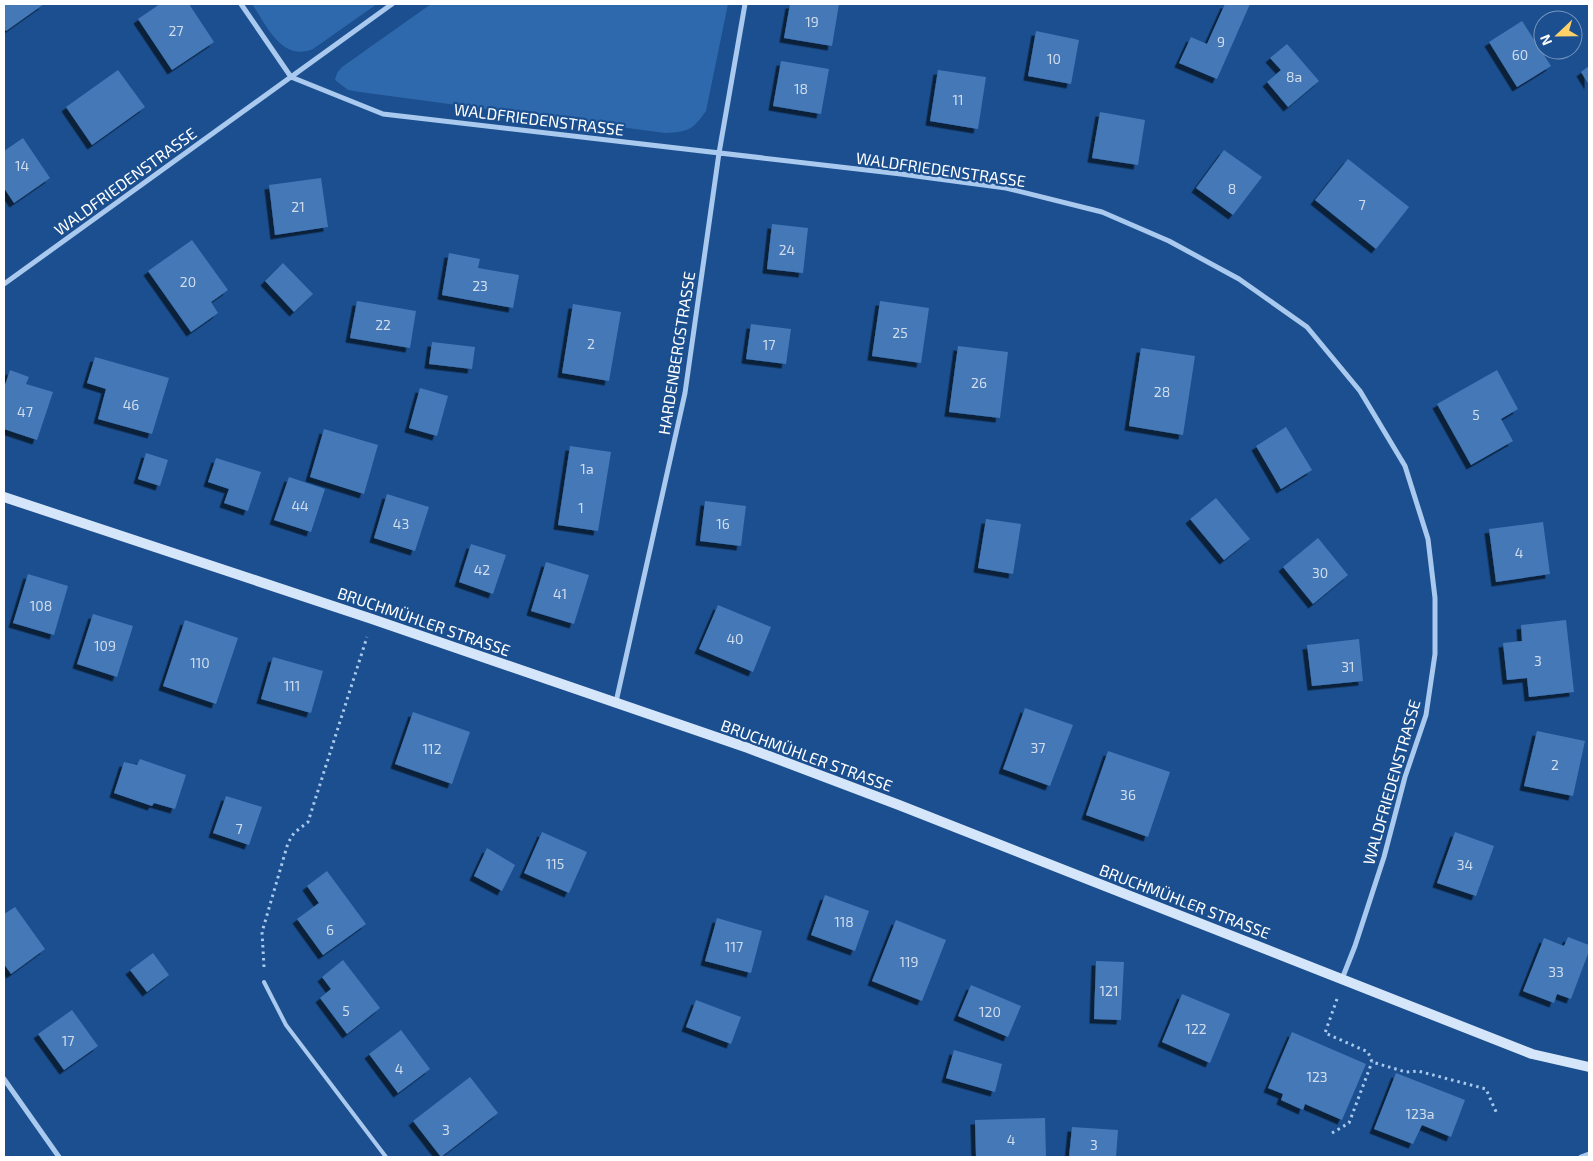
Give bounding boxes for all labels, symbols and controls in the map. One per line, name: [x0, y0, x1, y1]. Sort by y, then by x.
north arrow: [1533, 10, 1583, 60]
house number: 19: [805, 13, 819, 30]
house number: 27: [168, 22, 184, 39]
text: N: [1536, 32, 1555, 48]
house number: 9: [1217, 33, 1225, 50]
house number: 60: [1512, 46, 1528, 63]
house number: 10: [1047, 50, 1061, 67]
house number: 8a: [1286, 68, 1302, 85]
house number: 18: [794, 80, 808, 97]
house number: 11: [952, 91, 964, 108]
street label: WALDFRIEDENSTRASSE: [453, 99, 625, 139]
street label: WALDFRIEDENSTRASSE: [50, 123, 200, 239]
street label: WALDFRIEDENSTRASSE: [855, 148, 1027, 190]
house number: 14: [15, 157, 29, 174]
house number: 8: [1228, 180, 1236, 197]
house number: 7: [1358, 196, 1366, 213]
house number: 21: [291, 198, 305, 215]
house number: 24: [779, 241, 795, 258]
street label: HARDENBERGSTRASSE: [654, 270, 698, 436]
house number: 20: [180, 273, 196, 290]
house number: 23: [472, 277, 488, 294]
house number: 22: [375, 316, 391, 333]
house number: 25: [892, 324, 908, 341]
house number: 2: [587, 335, 595, 352]
house number: 17: [763, 336, 775, 353]
house number: 26: [971, 374, 987, 391]
house number: 28: [1154, 383, 1170, 400]
house number: 46: [123, 396, 139, 413]
house number: 47: [17, 403, 33, 420]
house number: 5: [1472, 406, 1480, 423]
house number: 1a: [580, 460, 594, 477]
house number: 44: [291, 497, 309, 514]
house number: 1: [578, 499, 584, 516]
house number: 43: [393, 515, 409, 532]
house number: 16: [716, 515, 730, 532]
house number: 4: [1515, 544, 1523, 561]
house number: 42: [474, 561, 490, 578]
house number: 30: [1312, 564, 1328, 581]
street label: BRUCHMÜHLER STRASSE: [335, 583, 513, 660]
house number: 41: [553, 585, 567, 602]
house number: 108: [30, 597, 52, 614]
house number: 40: [726, 630, 744, 647]
house number: 109: [94, 637, 116, 654]
house number: 3: [1534, 652, 1542, 669]
house number: 110: [190, 654, 210, 671]
house number: 31: [1341, 658, 1355, 675]
house number: 111: [284, 677, 300, 694]
street label: WALDFRIEDENSTRASSE: [1358, 697, 1424, 867]
street label: BRUCHMÜHLER STRASSE: [719, 715, 895, 795]
house number: 37: [1031, 739, 1045, 756]
house number: 112: [422, 740, 442, 757]
house number: 2: [1551, 756, 1559, 773]
house number: 36: [1120, 786, 1136, 803]
house number: 7: [235, 820, 243, 837]
house number: 115: [546, 855, 564, 872]
house number: 34: [1457, 856, 1473, 873]
street label: BRUCHMÜHLER STRASSE: [1097, 860, 1273, 942]
house number: 118: [834, 913, 854, 930]
house number: 6: [326, 921, 334, 938]
house number: 117: [725, 938, 743, 955]
house number: 119: [899, 953, 919, 970]
house number: 33: [1548, 963, 1564, 980]
house number: 121: [1099, 982, 1119, 999]
house number: 5: [342, 1002, 350, 1019]
house number: 120: [979, 1003, 1001, 1020]
house number: 122: [1185, 1020, 1207, 1037]
house number: 17: [62, 1032, 74, 1049]
house number: 4: [395, 1060, 403, 1077]
house number: 123: [1306, 1068, 1328, 1085]
house number: 123a: [1406, 1105, 1434, 1122]
house number: 3: [442, 1121, 450, 1138]
house number: 4: [1007, 1131, 1015, 1148]
house number: 3: [1090, 1136, 1098, 1153]

